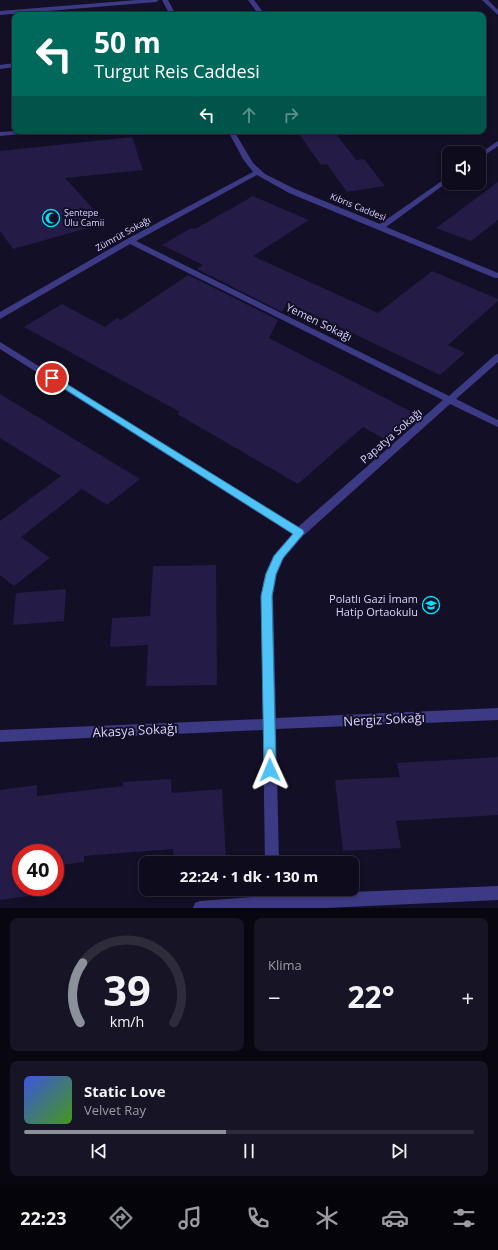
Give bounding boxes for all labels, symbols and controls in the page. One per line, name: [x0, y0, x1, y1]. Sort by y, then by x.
text: 50 m: [94, 23, 161, 61]
icon: left: [28, 28, 80, 80]
text: Turgut Reis Caddesi: [94, 59, 260, 83]
icon: left: [196, 104, 218, 126]
icon: ahead: [238, 104, 260, 126]
icon: right: [280, 104, 302, 126]
map controls: [442, 146, 486, 190]
button: sound: [442, 146, 486, 190]
street label: Kıbrıs Caddesi: [328, 189, 388, 224]
place label: Şentepe Ulu Camii: [64, 206, 104, 229]
mosque icon: Şentepe Ulu Camii: [41, 208, 61, 228]
street label: Zümrüt Sokağı: [93, 213, 153, 254]
street label: Yemen Sokağı: [284, 299, 355, 344]
pin: [35, 361, 69, 395]
icon: arrive: [41, 367, 63, 389]
street label: Papatya Sokağı: [357, 405, 425, 467]
place label: Polatlı Gazi İmam Hatip Ortaokulu: [329, 591, 418, 619]
school or university icon: Polatlı Gazi İmam Hatip Ortaokulu: [421, 595, 441, 615]
street label: Nergiz Sokağı: [343, 708, 425, 730]
street label: Akasya Sokağı: [92, 719, 178, 741]
position arrow: [249, 749, 291, 791]
speed limit sign: 40: [12, 844, 64, 896]
text: 22:24 · 1 dk · 130 m: [180, 866, 318, 886]
text: Klima: [268, 956, 302, 974]
text: 39: [103, 961, 151, 1017]
text: 22°: [347, 976, 395, 1017]
text: −: [268, 982, 281, 1012]
text: +: [461, 982, 474, 1012]
text: km/h: [110, 1011, 144, 1030]
text: Static Love: [84, 1081, 166, 1101]
text: Velvet Ray: [84, 1101, 146, 1119]
icon: previous: [88, 1140, 110, 1162]
icon: pause: [238, 1140, 260, 1162]
icon: next: [388, 1140, 410, 1162]
icon: directions: [107, 1204, 135, 1232]
icon: music: [176, 1204, 204, 1232]
icon: phone: [244, 1204, 272, 1232]
icon: climate: [313, 1204, 341, 1232]
icon: car: [381, 1204, 409, 1232]
icon: filters: [450, 1204, 478, 1232]
text: 22:23: [20, 1206, 67, 1230]

